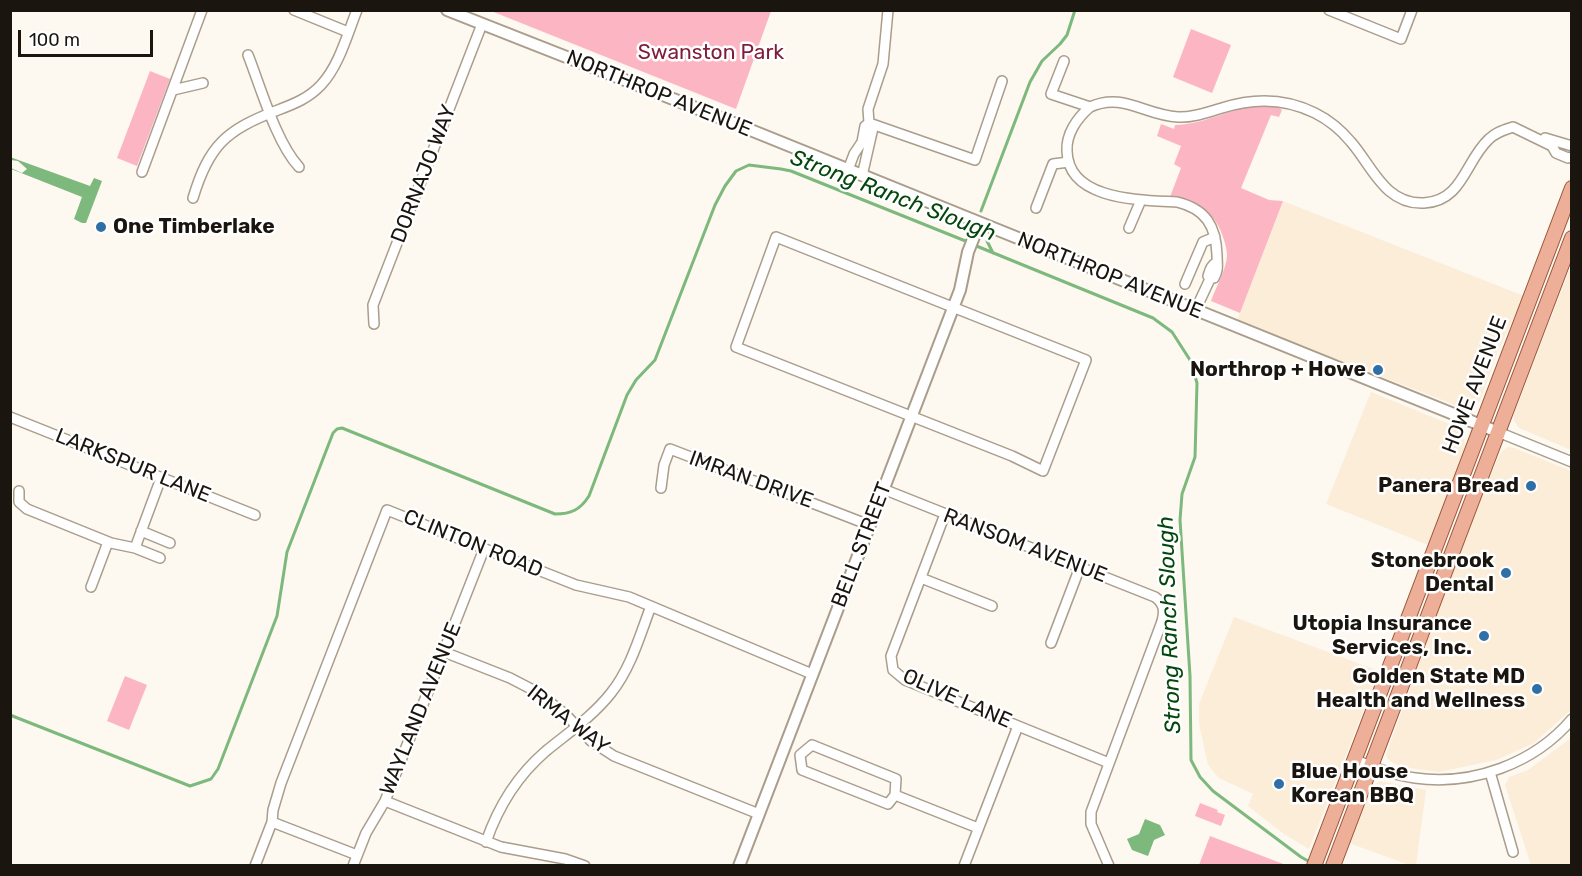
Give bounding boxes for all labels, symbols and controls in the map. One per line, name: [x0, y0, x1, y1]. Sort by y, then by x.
scale bar: [21, 18, 156, 56]
text: 100 m: [29, 29, 80, 51]
park label: Swanston Park: [638, 40, 784, 66]
street label: NORTHROP AVENUE: [563, 45, 755, 143]
street label: DORNAJO WAY: [386, 101, 462, 247]
water label: Strong Ranch Slough: [787, 145, 999, 247]
place label: One Timberlake: [113, 214, 275, 240]
marker: One Timberlake: [94, 220, 108, 234]
street label: NORTHROP AVENUE: [1014, 227, 1206, 325]
street label: HOWE AVENUE: [1437, 313, 1513, 457]
place label: Northrop + Howe: [1190, 357, 1366, 383]
marker: Northrop + Howe: [1371, 363, 1385, 377]
street label: LARKSPUR LANE: [52, 423, 214, 509]
street label: IMRAN DRIVE: [685, 446, 817, 514]
place label: Panera Bread: [1378, 473, 1519, 499]
street label: BELL STREET: [827, 479, 897, 611]
marker: Panera Bread: [1524, 479, 1538, 493]
street label: RANSOM AVENUE: [940, 503, 1110, 589]
street label: CLINTON ROAD: [400, 505, 546, 583]
water label: Strong Ranch Slough: [1153, 516, 1187, 734]
place label: Stonebrook Dental: [1371, 548, 1494, 598]
marker: Stonebrook Dental: [1499, 566, 1513, 580]
place label: Utopia Insurance Services, Inc.: [1293, 611, 1472, 661]
street label: WAYLAND AVENUE: [375, 619, 467, 799]
marker: Utopia Insurance Services, Inc.: [1477, 629, 1491, 643]
street label: OLIVE LANE: [899, 664, 1015, 734]
place label: Golden State MD Health and Wellness: [1316, 664, 1525, 714]
street label: IRMA WAY: [522, 680, 614, 760]
marker: Golden State MD Health and Wellness: [1530, 682, 1544, 696]
place label: Blue House Korean BBQ: [1291, 759, 1414, 809]
marker: Blue House Korean BBQ: [1272, 777, 1286, 791]

